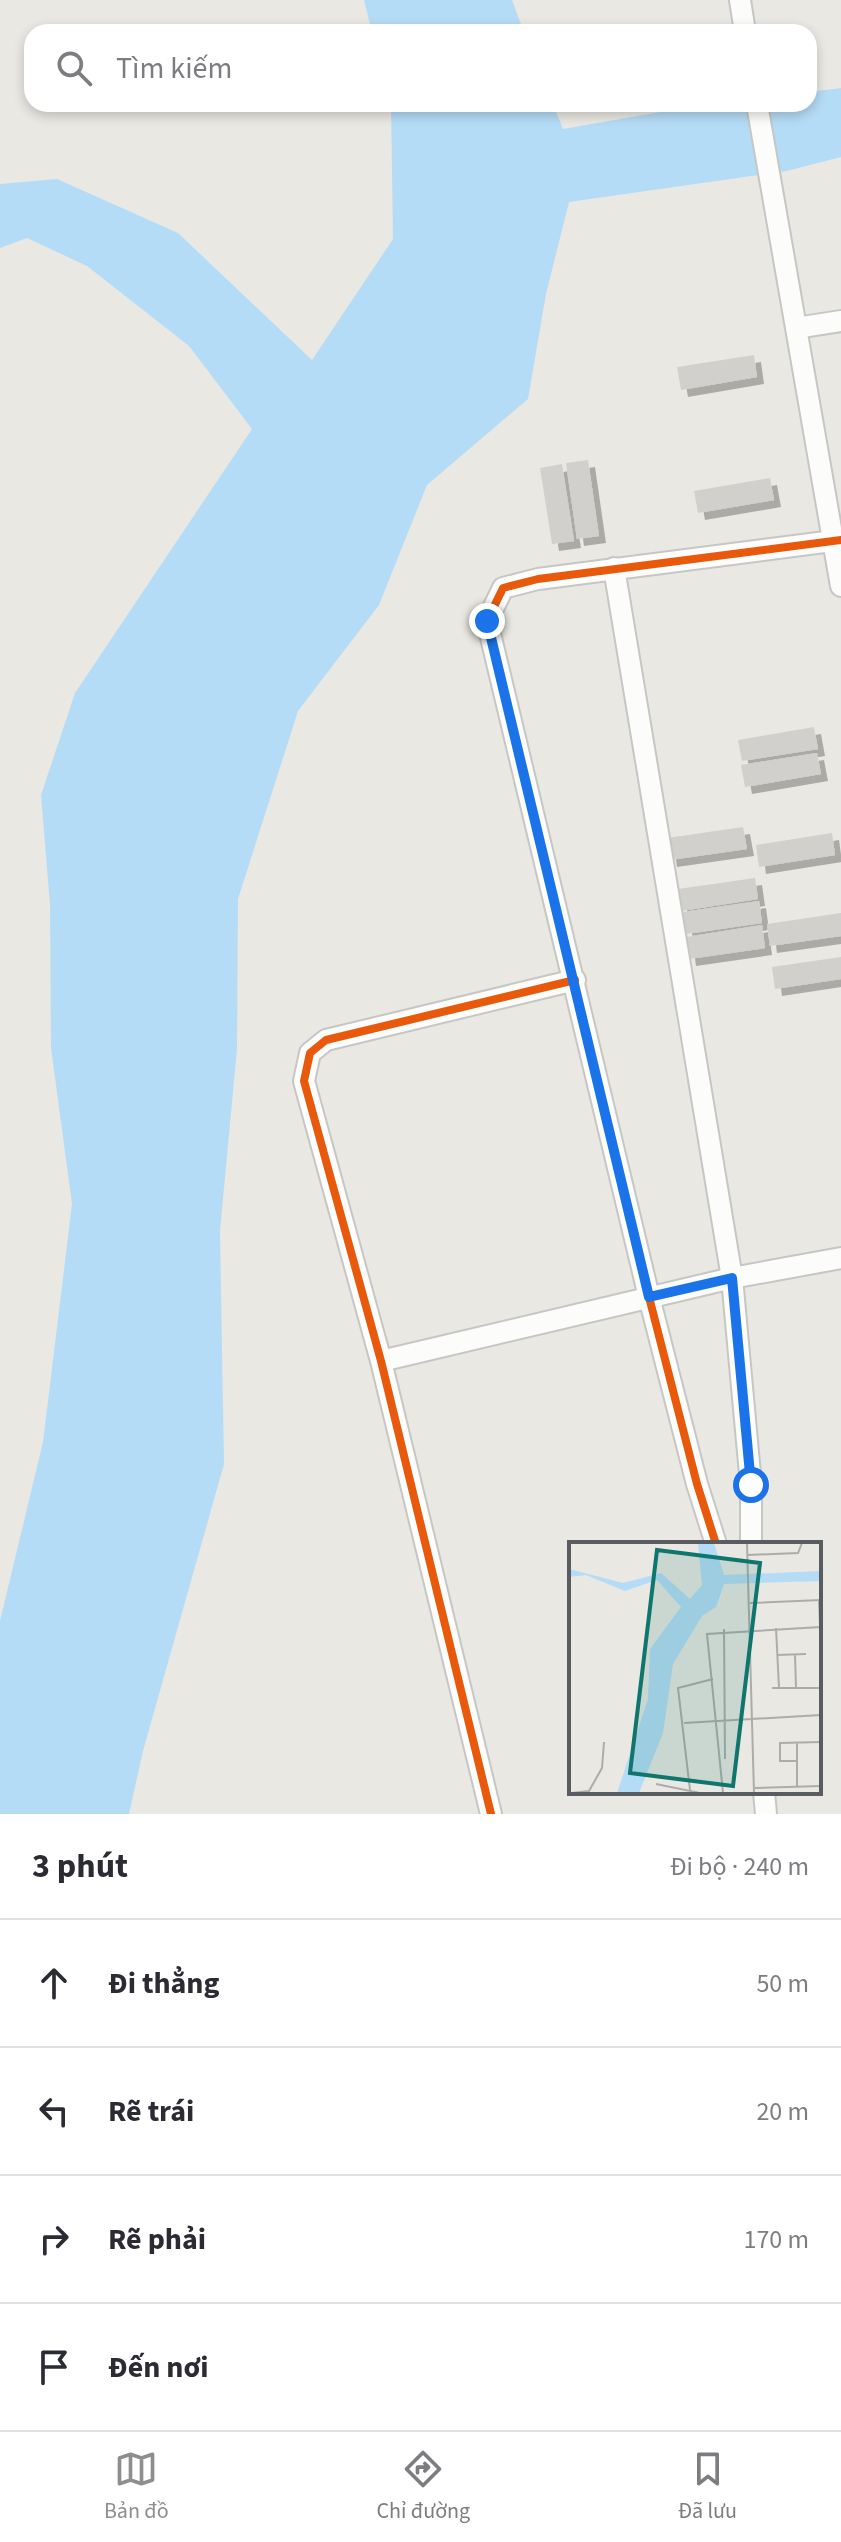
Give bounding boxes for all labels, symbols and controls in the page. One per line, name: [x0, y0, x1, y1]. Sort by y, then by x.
search box: [24, 24, 817, 112]
icon: search: [52, 46, 96, 90]
text: Tìm kiếm: [116, 47, 232, 90]
route end: [469, 603, 505, 639]
route start: [733, 1467, 769, 1503]
inset map: [569, 1542, 821, 1794]
text: 3 phút: [32, 1842, 128, 1891]
text: Đi bộ · 240 m: [670, 1848, 809, 1885]
icon: ahead: [32, 1961, 76, 2005]
text: Đi thẳng: [108, 1962, 220, 2005]
text: 50 m: [756, 1965, 809, 2002]
icon: left: [32, 2089, 76, 2133]
text: Rẽ trái: [108, 2090, 194, 2133]
text: 20 m: [756, 2093, 809, 2130]
icon: right: [32, 2217, 76, 2261]
text: Rẽ phải: [108, 2218, 206, 2261]
text: 170 m: [743, 2221, 809, 2258]
icon: arrive: [32, 2345, 76, 2389]
text: Đến nơi: [108, 2346, 208, 2389]
tab: Bản đồ: [104, 2447, 169, 2527]
tab: Chỉ đường: [376, 2447, 470, 2527]
tab: Đã lưu: [678, 2447, 737, 2527]

